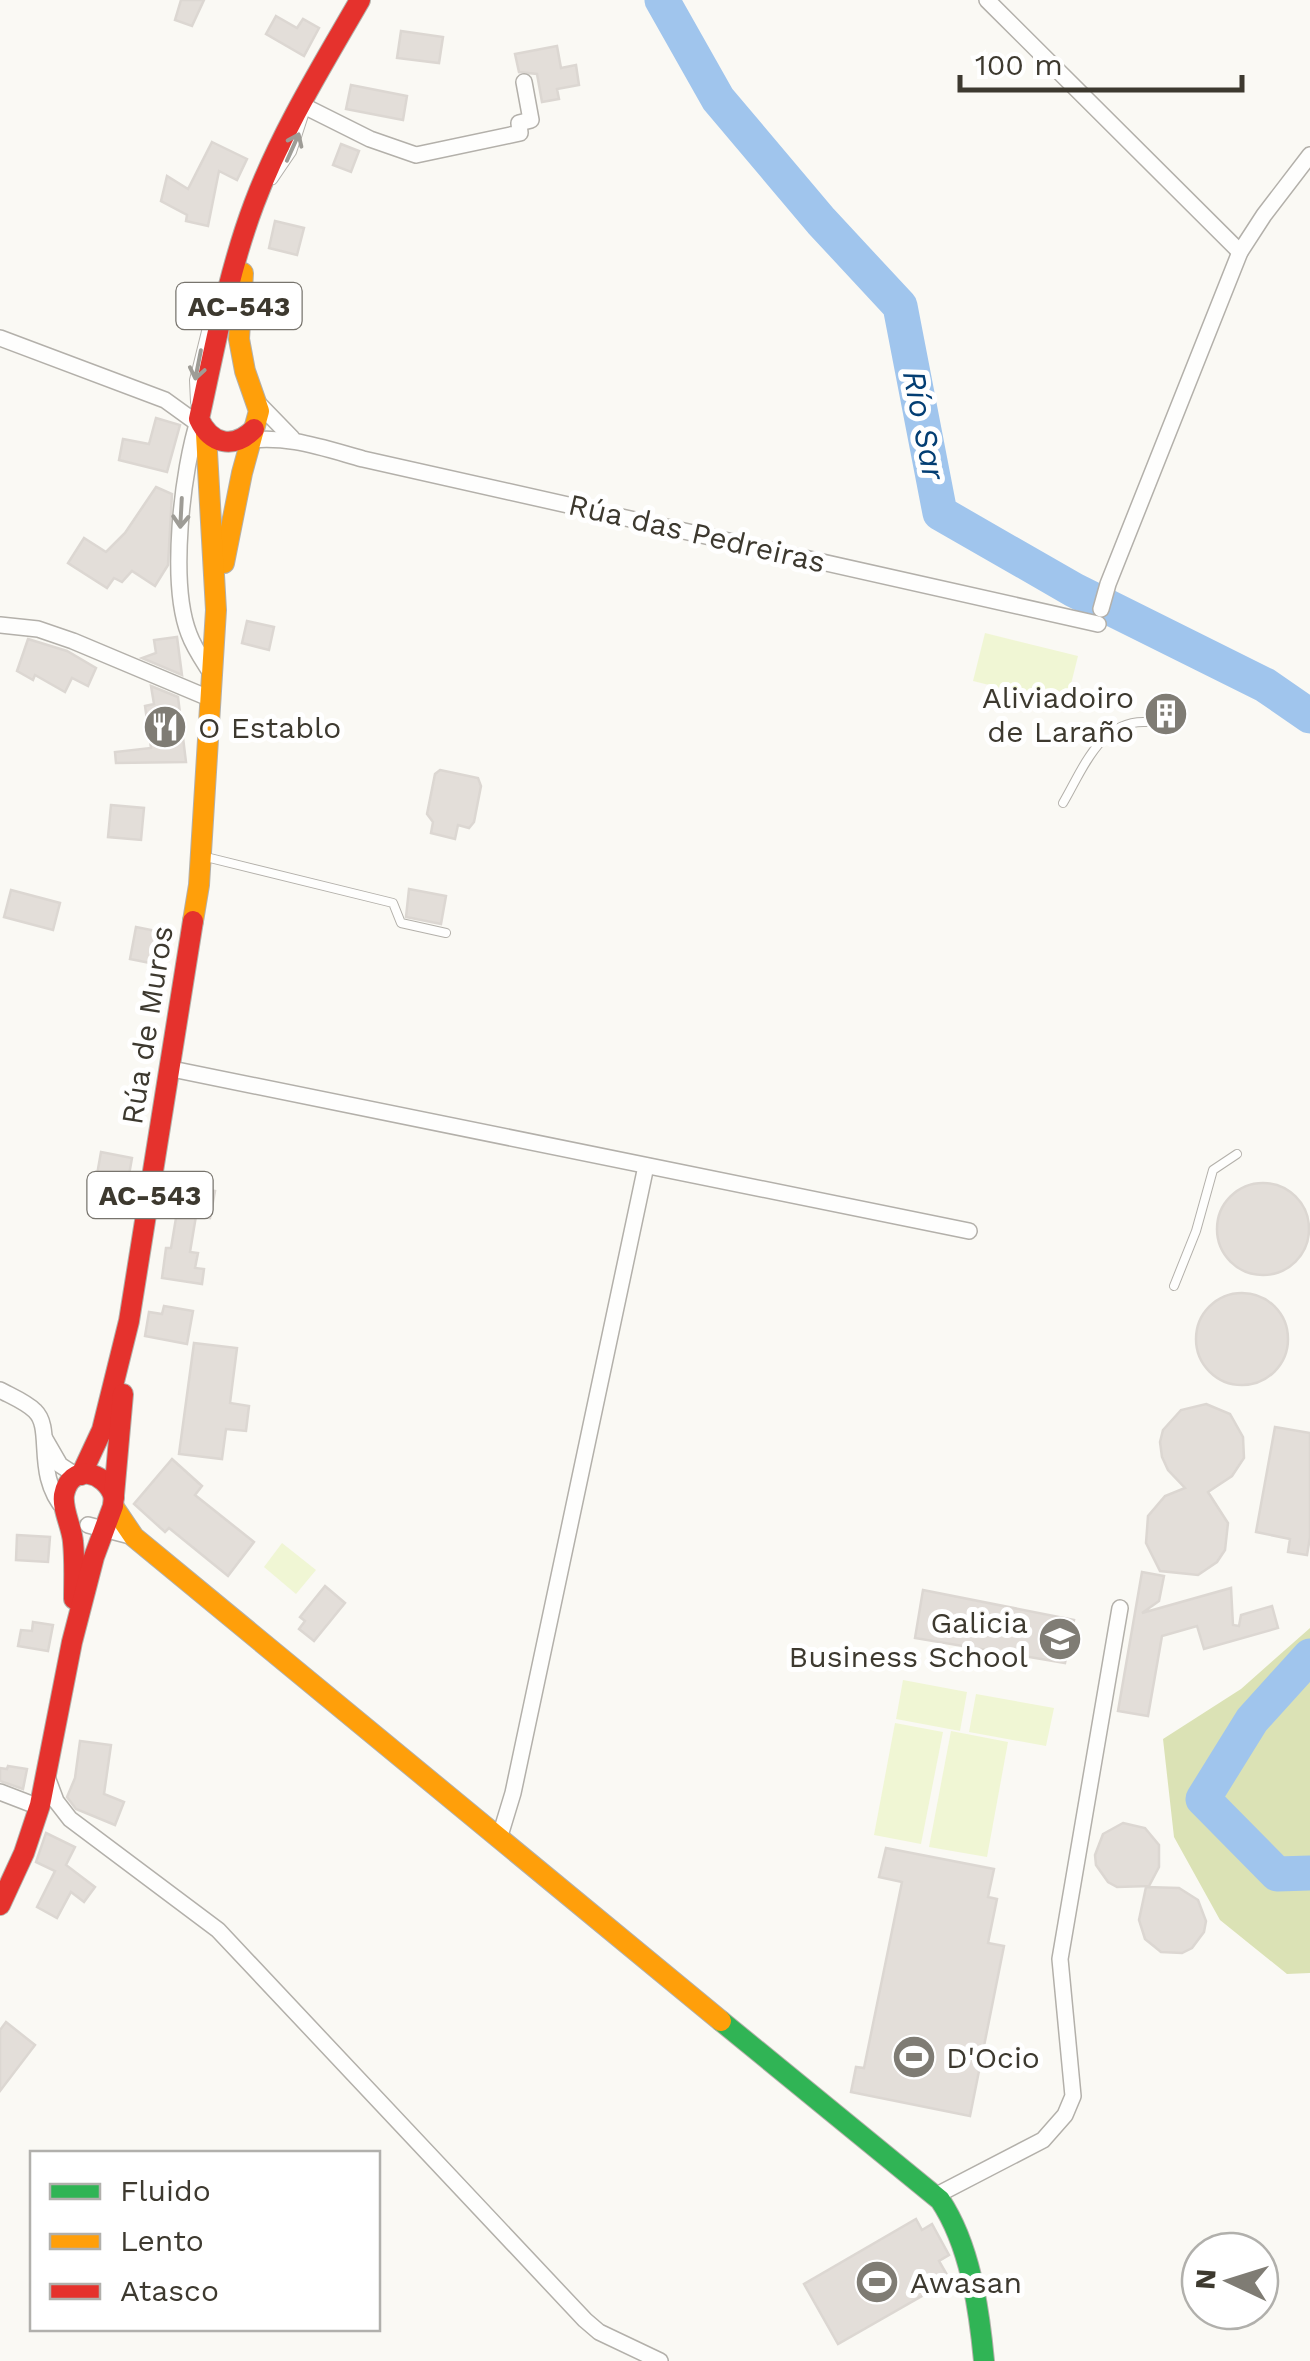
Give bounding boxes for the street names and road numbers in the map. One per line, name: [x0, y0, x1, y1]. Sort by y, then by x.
road number: AC-543: [176, 283, 302, 329]
street label: Rúa das Pedreiras: [565, 486, 829, 580]
street label: Rúa de Muros: [114, 923, 180, 1127]
road number: AC-543: [88, 1172, 212, 1218]

